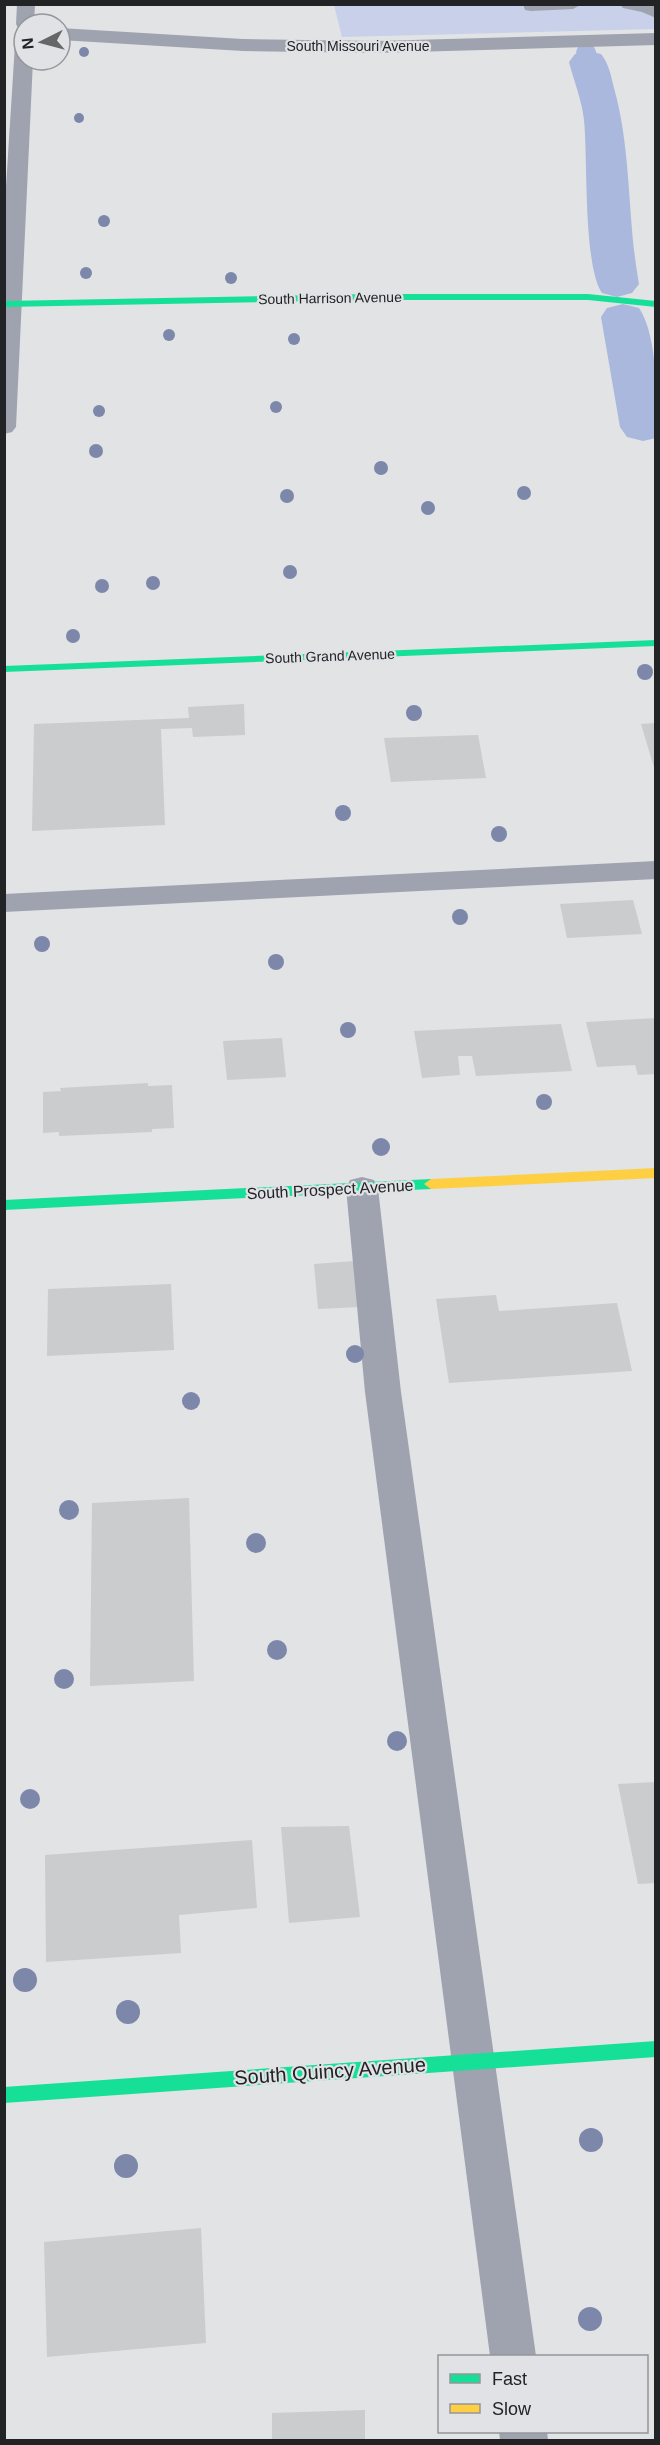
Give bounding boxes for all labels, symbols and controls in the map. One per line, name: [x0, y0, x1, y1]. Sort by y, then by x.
north arrow: [12, 12, 72, 72]
text: N: [19, 37, 37, 50]
street label: South Missouri Avenue: [287, 38, 430, 54]
street label: South Harrison Avenue: [258, 289, 402, 307]
street label: South Grand Avenue: [265, 646, 395, 666]
street label: South Prospect Avenue: [246, 1177, 414, 1202]
street label: South Quincy Avenue: [233, 2053, 427, 2089]
legend: [438, 2355, 648, 2433]
text: Fast: [492, 2369, 527, 2389]
text: Slow: [492, 2399, 532, 2419]

